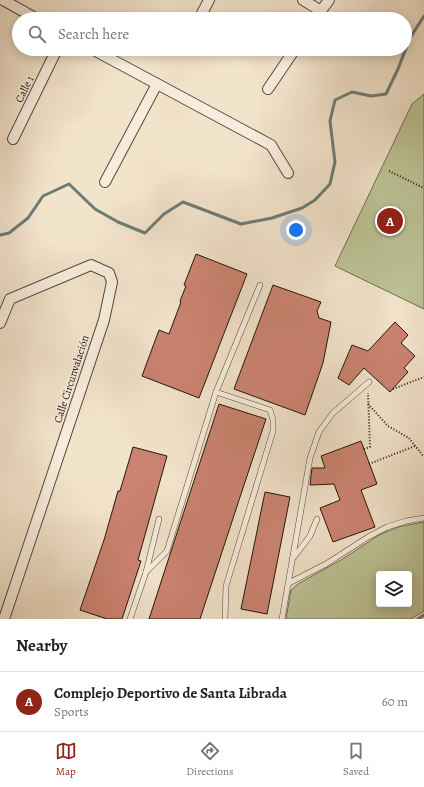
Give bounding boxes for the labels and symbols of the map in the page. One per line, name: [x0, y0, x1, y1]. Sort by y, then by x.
street label: Calle 1: [12, 73, 37, 105]
pin: A: [377, 206, 403, 236]
your location: [286, 220, 306, 240]
street label: Calle Circunvalación: [50, 333, 93, 425]

